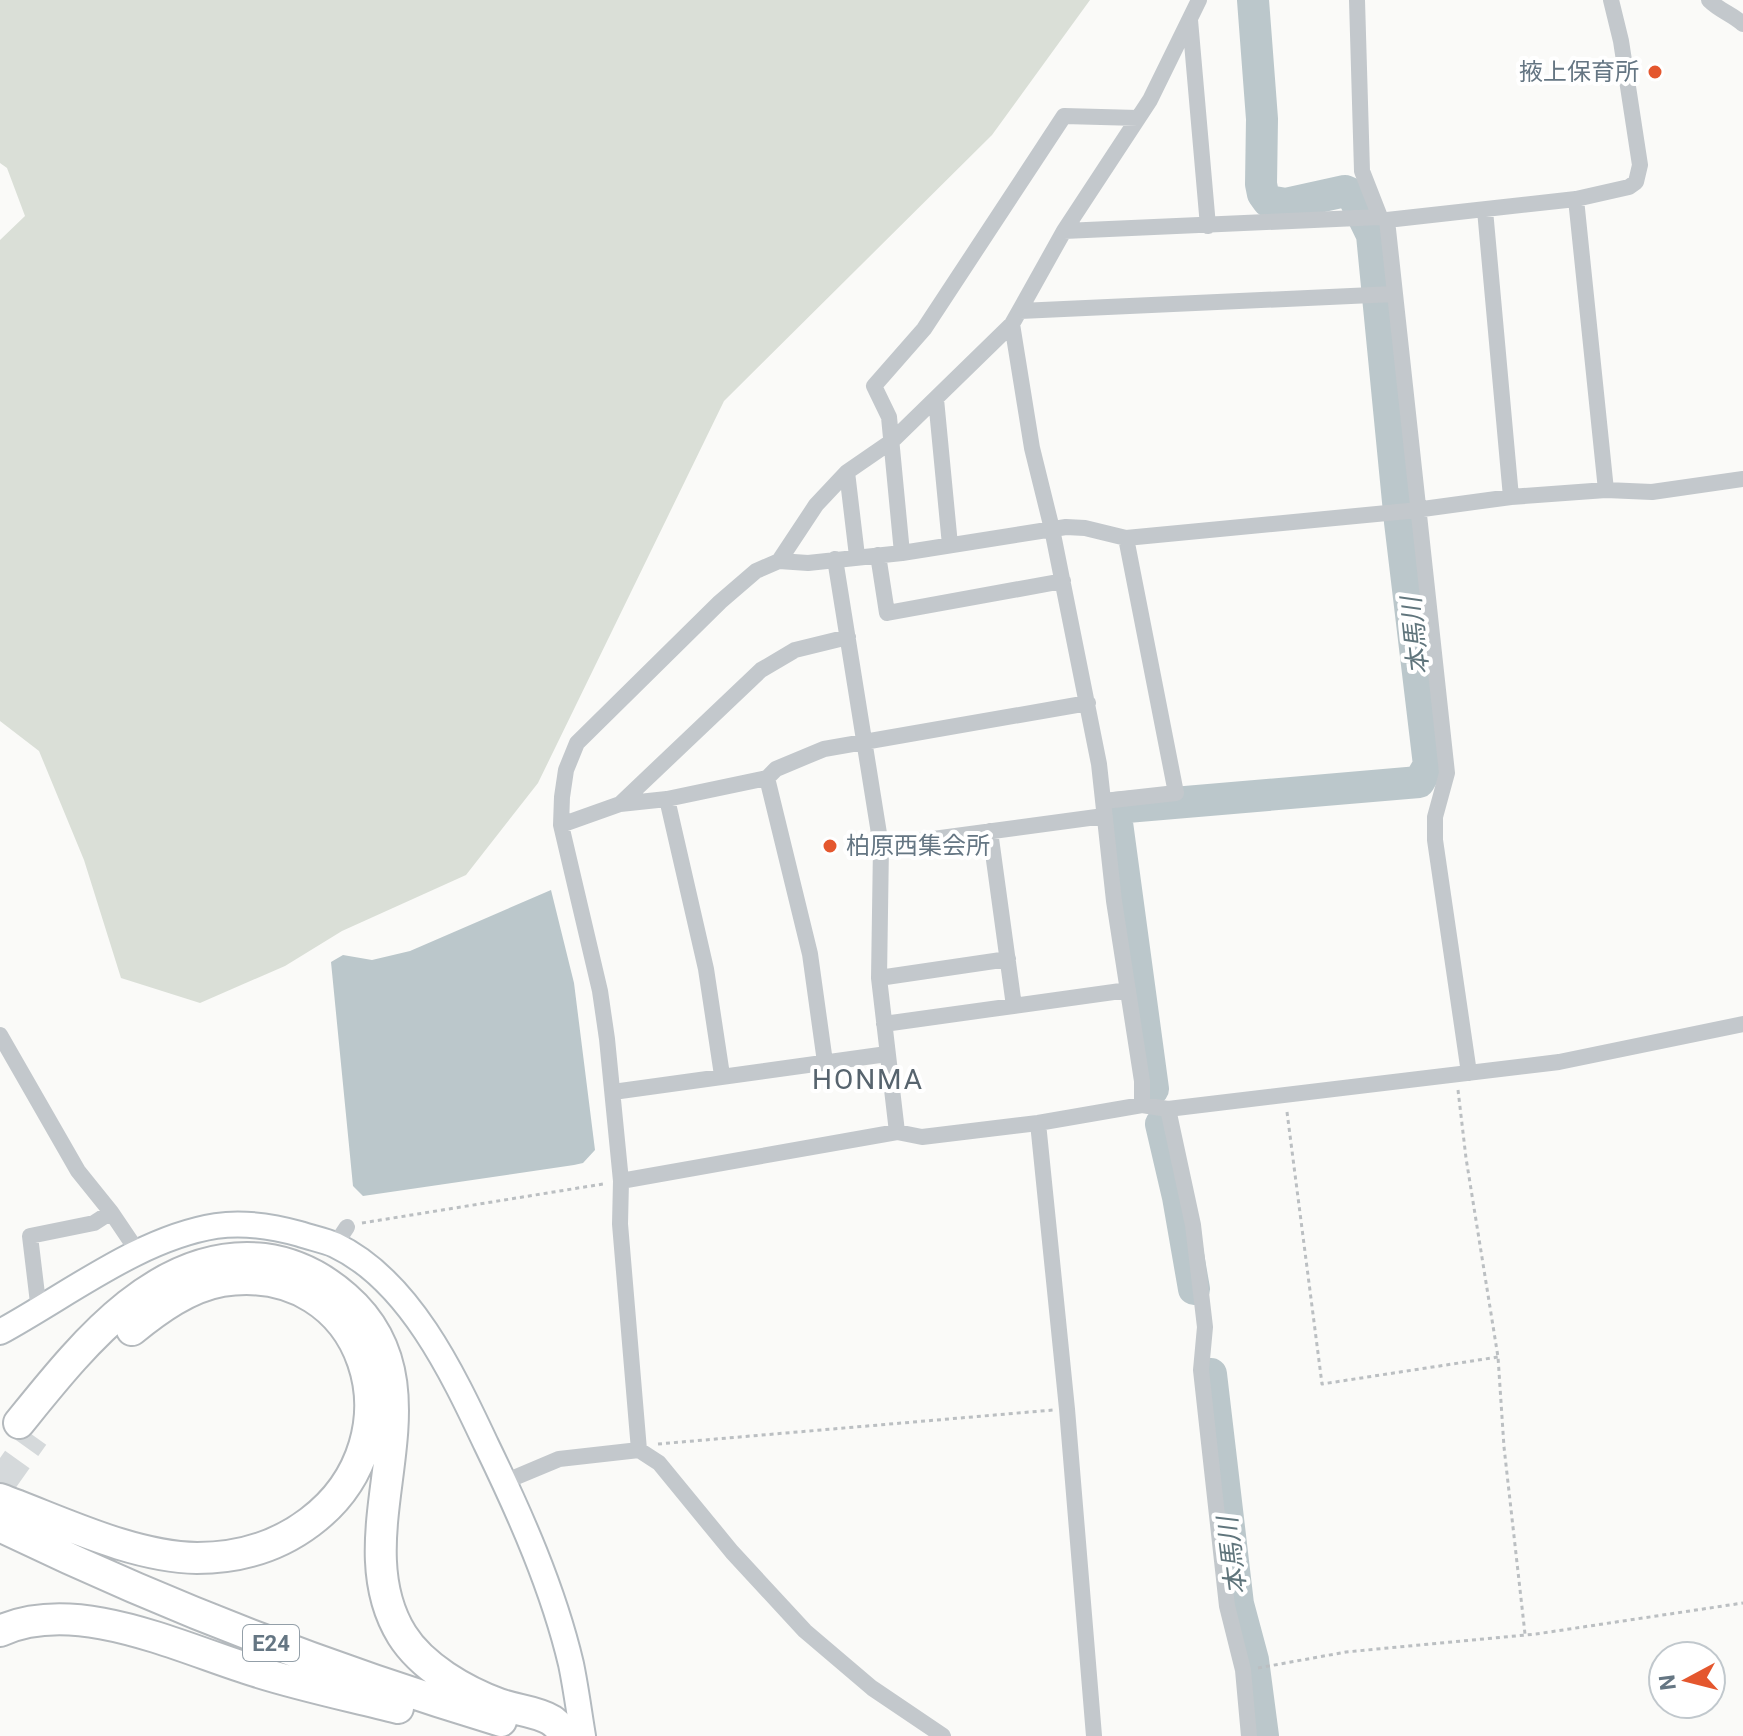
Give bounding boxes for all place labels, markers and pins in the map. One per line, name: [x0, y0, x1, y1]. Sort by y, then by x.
place label: 掖上保育所: [1519, 58, 1639, 86]
marker: 掖上保育所: [1646, 63, 1664, 81]
place label: 柏原西集会所: [846, 832, 990, 860]
marker: 柏原西集会所: [821, 837, 839, 855]

